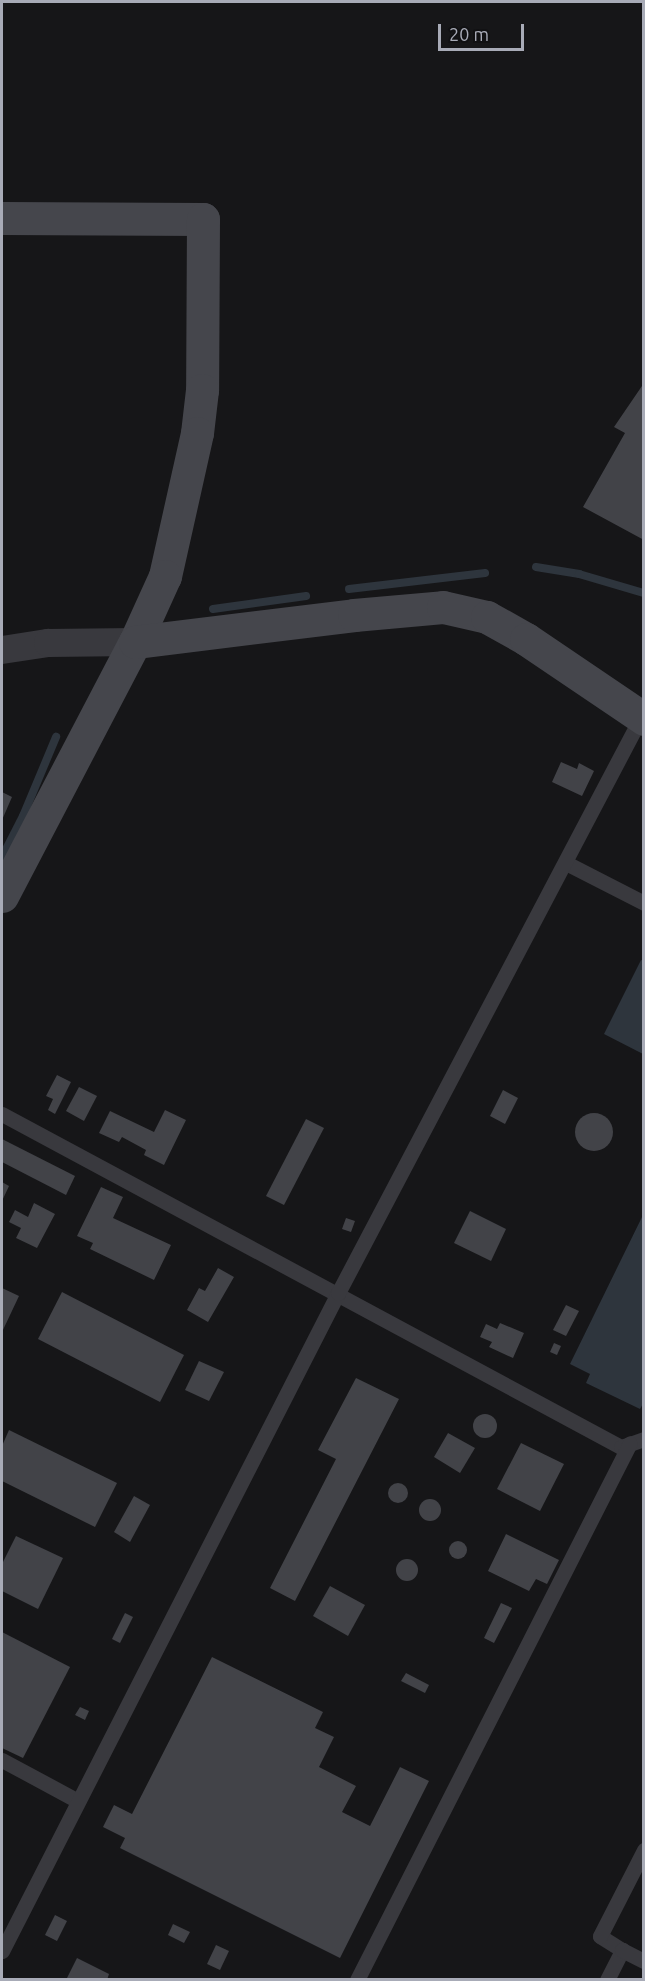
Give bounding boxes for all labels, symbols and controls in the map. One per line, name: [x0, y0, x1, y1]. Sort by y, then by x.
scale bar: [441, 12, 526, 50]
text: 20 m: [449, 24, 489, 44]

